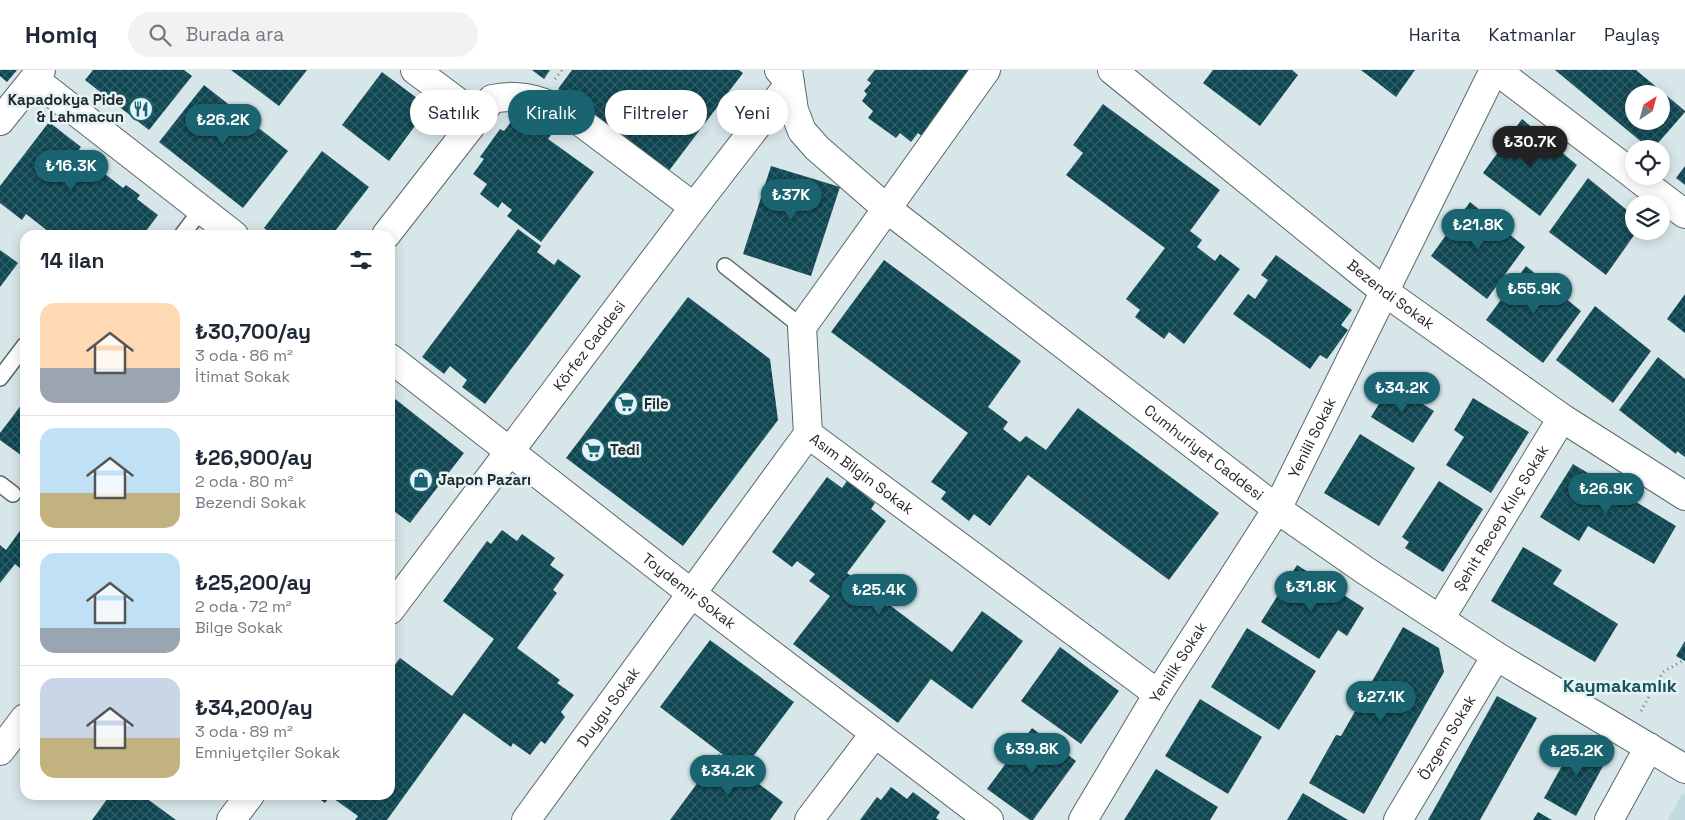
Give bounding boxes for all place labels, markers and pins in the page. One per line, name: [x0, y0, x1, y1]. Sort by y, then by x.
place label: Kapadokya Pide & Lahmacun: [8, 90, 124, 126]
restaurant icon: Kapadokya Pide & Lahmacun: [128, 96, 154, 122]
pin: ₺26.2K: [182, 104, 264, 146]
pin: ₺30.7K: [1489, 126, 1571, 168]
pin: ₺16.3K: [30, 150, 112, 192]
pin: ₺37K: [761, 178, 821, 221]
pin: ₺21.8K: [1437, 208, 1519, 251]
pin: ₺55.9K: [1493, 272, 1575, 315]
pin: ₺34.2K: [1361, 372, 1443, 414]
supermarket icon: File: [613, 391, 639, 417]
place label: File: [644, 394, 669, 413]
supermarket icon: Tedi: [580, 437, 606, 463]
place label: Tedi: [610, 440, 640, 459]
shop icon: Japon Pazarı: [408, 467, 434, 493]
place label: Japon Pazarı: [438, 470, 531, 489]
pin: ₺26.9K: [1565, 472, 1647, 515]
pin: ₺31.8K: [1270, 570, 1352, 613]
pin: ₺25.4K: [838, 574, 920, 616]
pin: ₺27.1K: [1340, 680, 1422, 723]
pin: ₺39.8K: [991, 732, 1073, 775]
pin: ₺25.2K: [1536, 734, 1618, 777]
pin: ₺34.2K: [687, 754, 769, 797]

